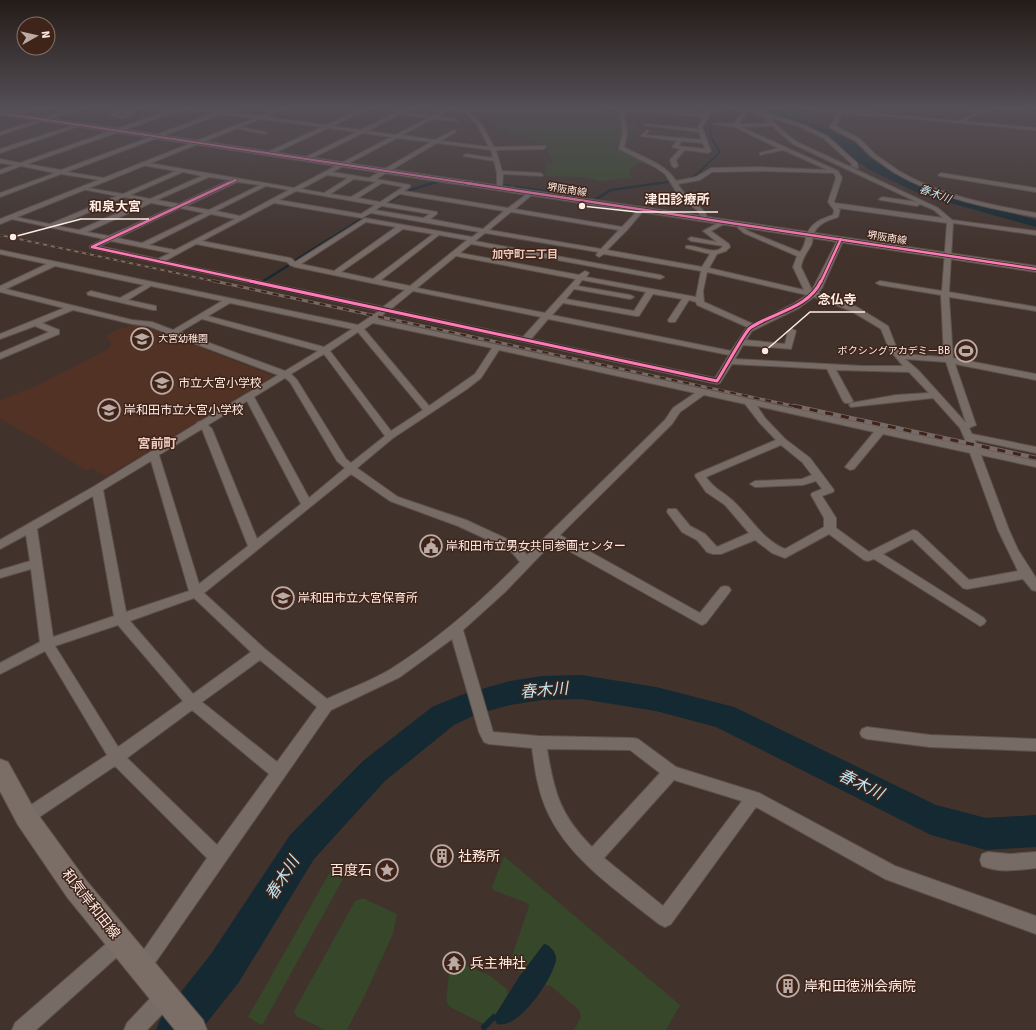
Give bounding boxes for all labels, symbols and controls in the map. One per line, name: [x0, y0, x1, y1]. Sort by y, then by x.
north arrow: [16, 16, 56, 56]
text: N: [38, 30, 52, 39]
street label: 堺阪南線: [546, 181, 588, 199]
water label: 春木川: [917, 182, 954, 206]
callout: 津田診療所: [637, 187, 718, 212]
text: 津田診療所: [644, 192, 710, 207]
callout: 和泉大宮: [81, 194, 149, 219]
text: 和泉大宮: [89, 199, 141, 214]
street label: 堺阪南線: [866, 229, 908, 247]
district label: 加守町二丁目: [492, 248, 558, 261]
callout: 念仏寺: [810, 287, 865, 312]
text: 念仏寺: [817, 292, 857, 307]
school or university icon: 大宮幼稚園: [129, 326, 155, 352]
place label: 大宮幼稚園: [158, 333, 208, 345]
sports icon: ボクシングアカデミーBB: [953, 338, 979, 364]
place label: ボクシングアカデミーBB: [838, 345, 950, 357]
school or university icon: 市立大宮小学校: [149, 370, 175, 396]
place label: 市立大宮小学校: [178, 376, 262, 390]
school or university icon: 岸和田市立大宮小学校: [96, 397, 122, 423]
place label: 岸和田市立大宮小学校: [124, 403, 244, 417]
district label: 宮前町: [137, 436, 177, 451]
public building icon: 岸和田市立男女共同参画センター: [418, 533, 444, 559]
place label: 岸和田市立男女共同参画センター: [446, 539, 626, 553]
school or university icon: 岸和田市立大宮保育所: [270, 585, 296, 611]
place label: 岸和田市立大宮保育所: [298, 591, 418, 605]
water label: 春木川: [519, 678, 571, 702]
water label: 春木川: [835, 765, 889, 804]
building icon: 社務所: [429, 843, 455, 869]
place label: 社務所: [458, 848, 500, 865]
water label: 春木川: [261, 851, 304, 903]
place icon: 百度石: [374, 857, 400, 883]
place label: 百度石: [330, 862, 372, 879]
street label: 和気岸和田線: [58, 866, 124, 942]
temple icon: 兵主神社: [441, 950, 467, 976]
place label: 兵主神社: [470, 955, 526, 972]
building icon: 岸和田徳洲会病院: [775, 973, 801, 999]
place label: 岸和田徳洲会病院: [804, 978, 916, 995]

